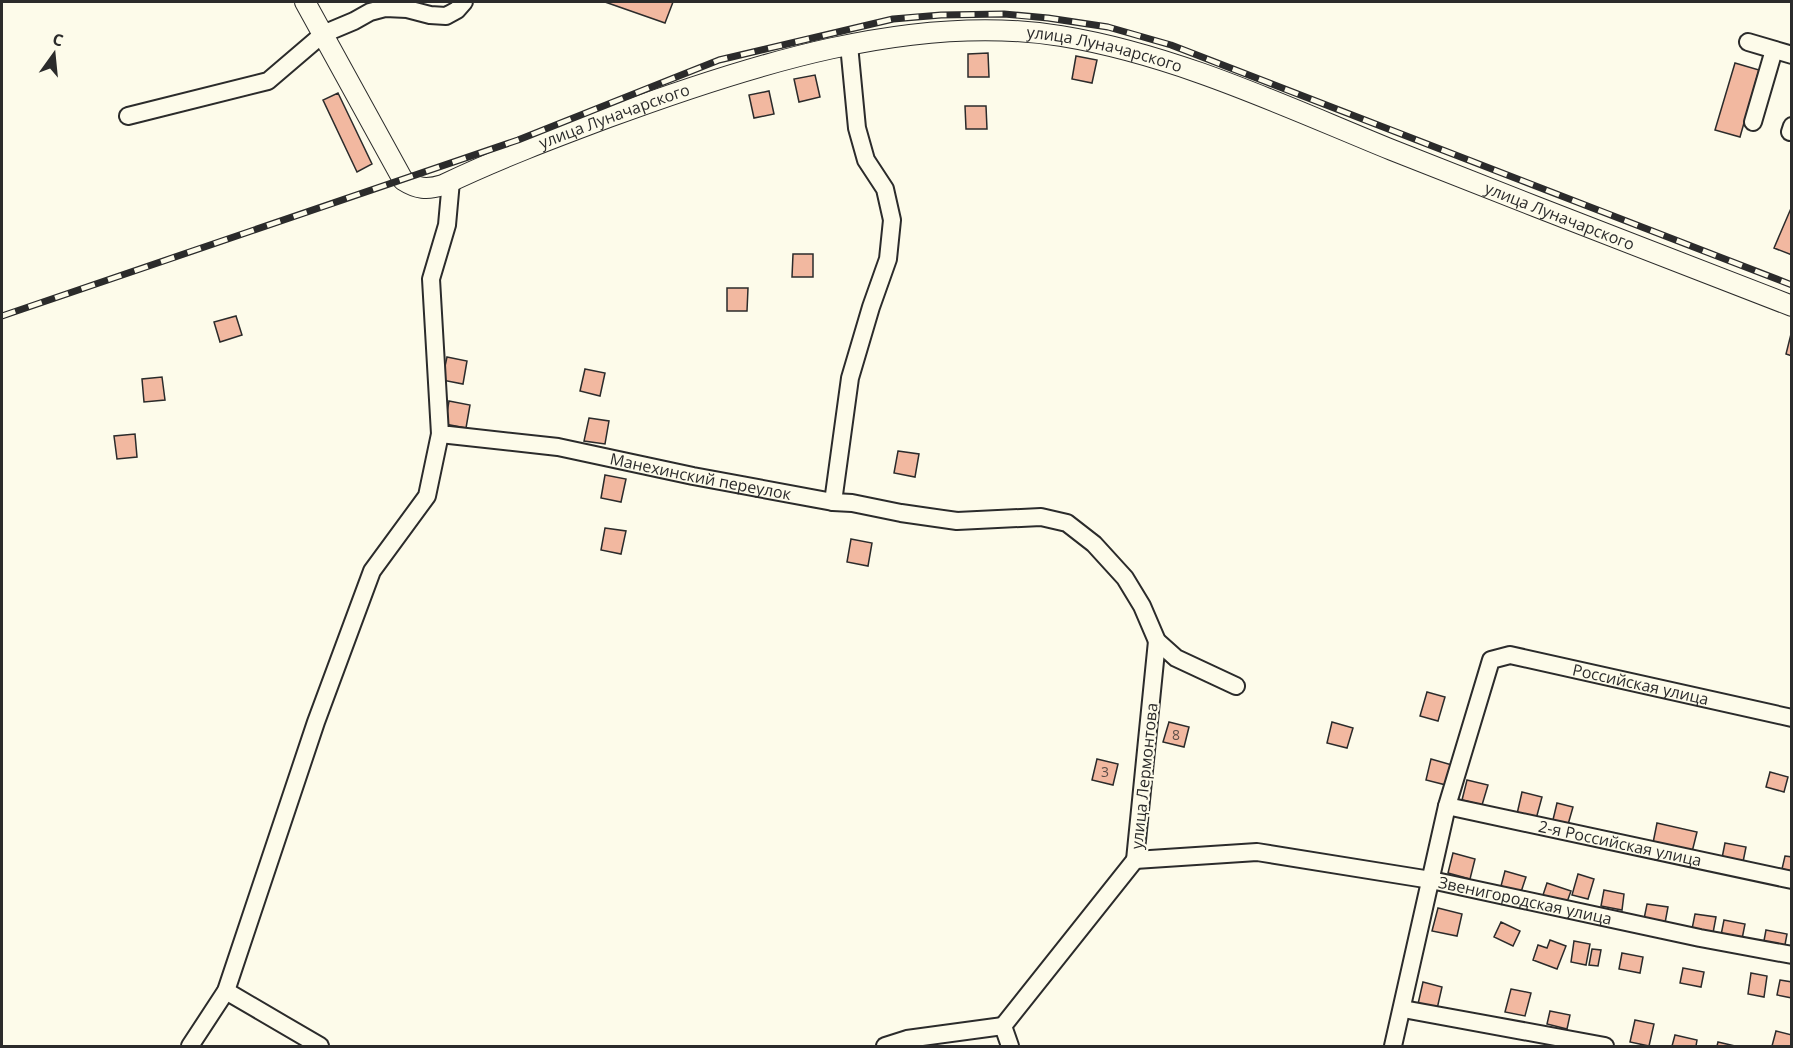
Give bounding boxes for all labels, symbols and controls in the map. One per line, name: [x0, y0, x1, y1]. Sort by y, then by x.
street label: улица Луначарского: [1026, 21, 1185, 77]
north arrow: [24, 24, 84, 84]
text: С: [50, 28, 66, 51]
street label: улица Луначарского: [536, 78, 692, 154]
street label: улица Луначарского: [1482, 177, 1638, 255]
street label: Манехинский переулок: [608, 447, 794, 505]
street label: Российская улица: [1570, 658, 1711, 710]
street label: улица Лермонтова: [1125, 702, 1163, 850]
house number: 8: [1172, 725, 1180, 744]
house number: 3: [1101, 762, 1109, 781]
street label: 2-я Российская улица: [1536, 815, 1704, 871]
street label: Звенигородская улица: [1436, 871, 1614, 930]

